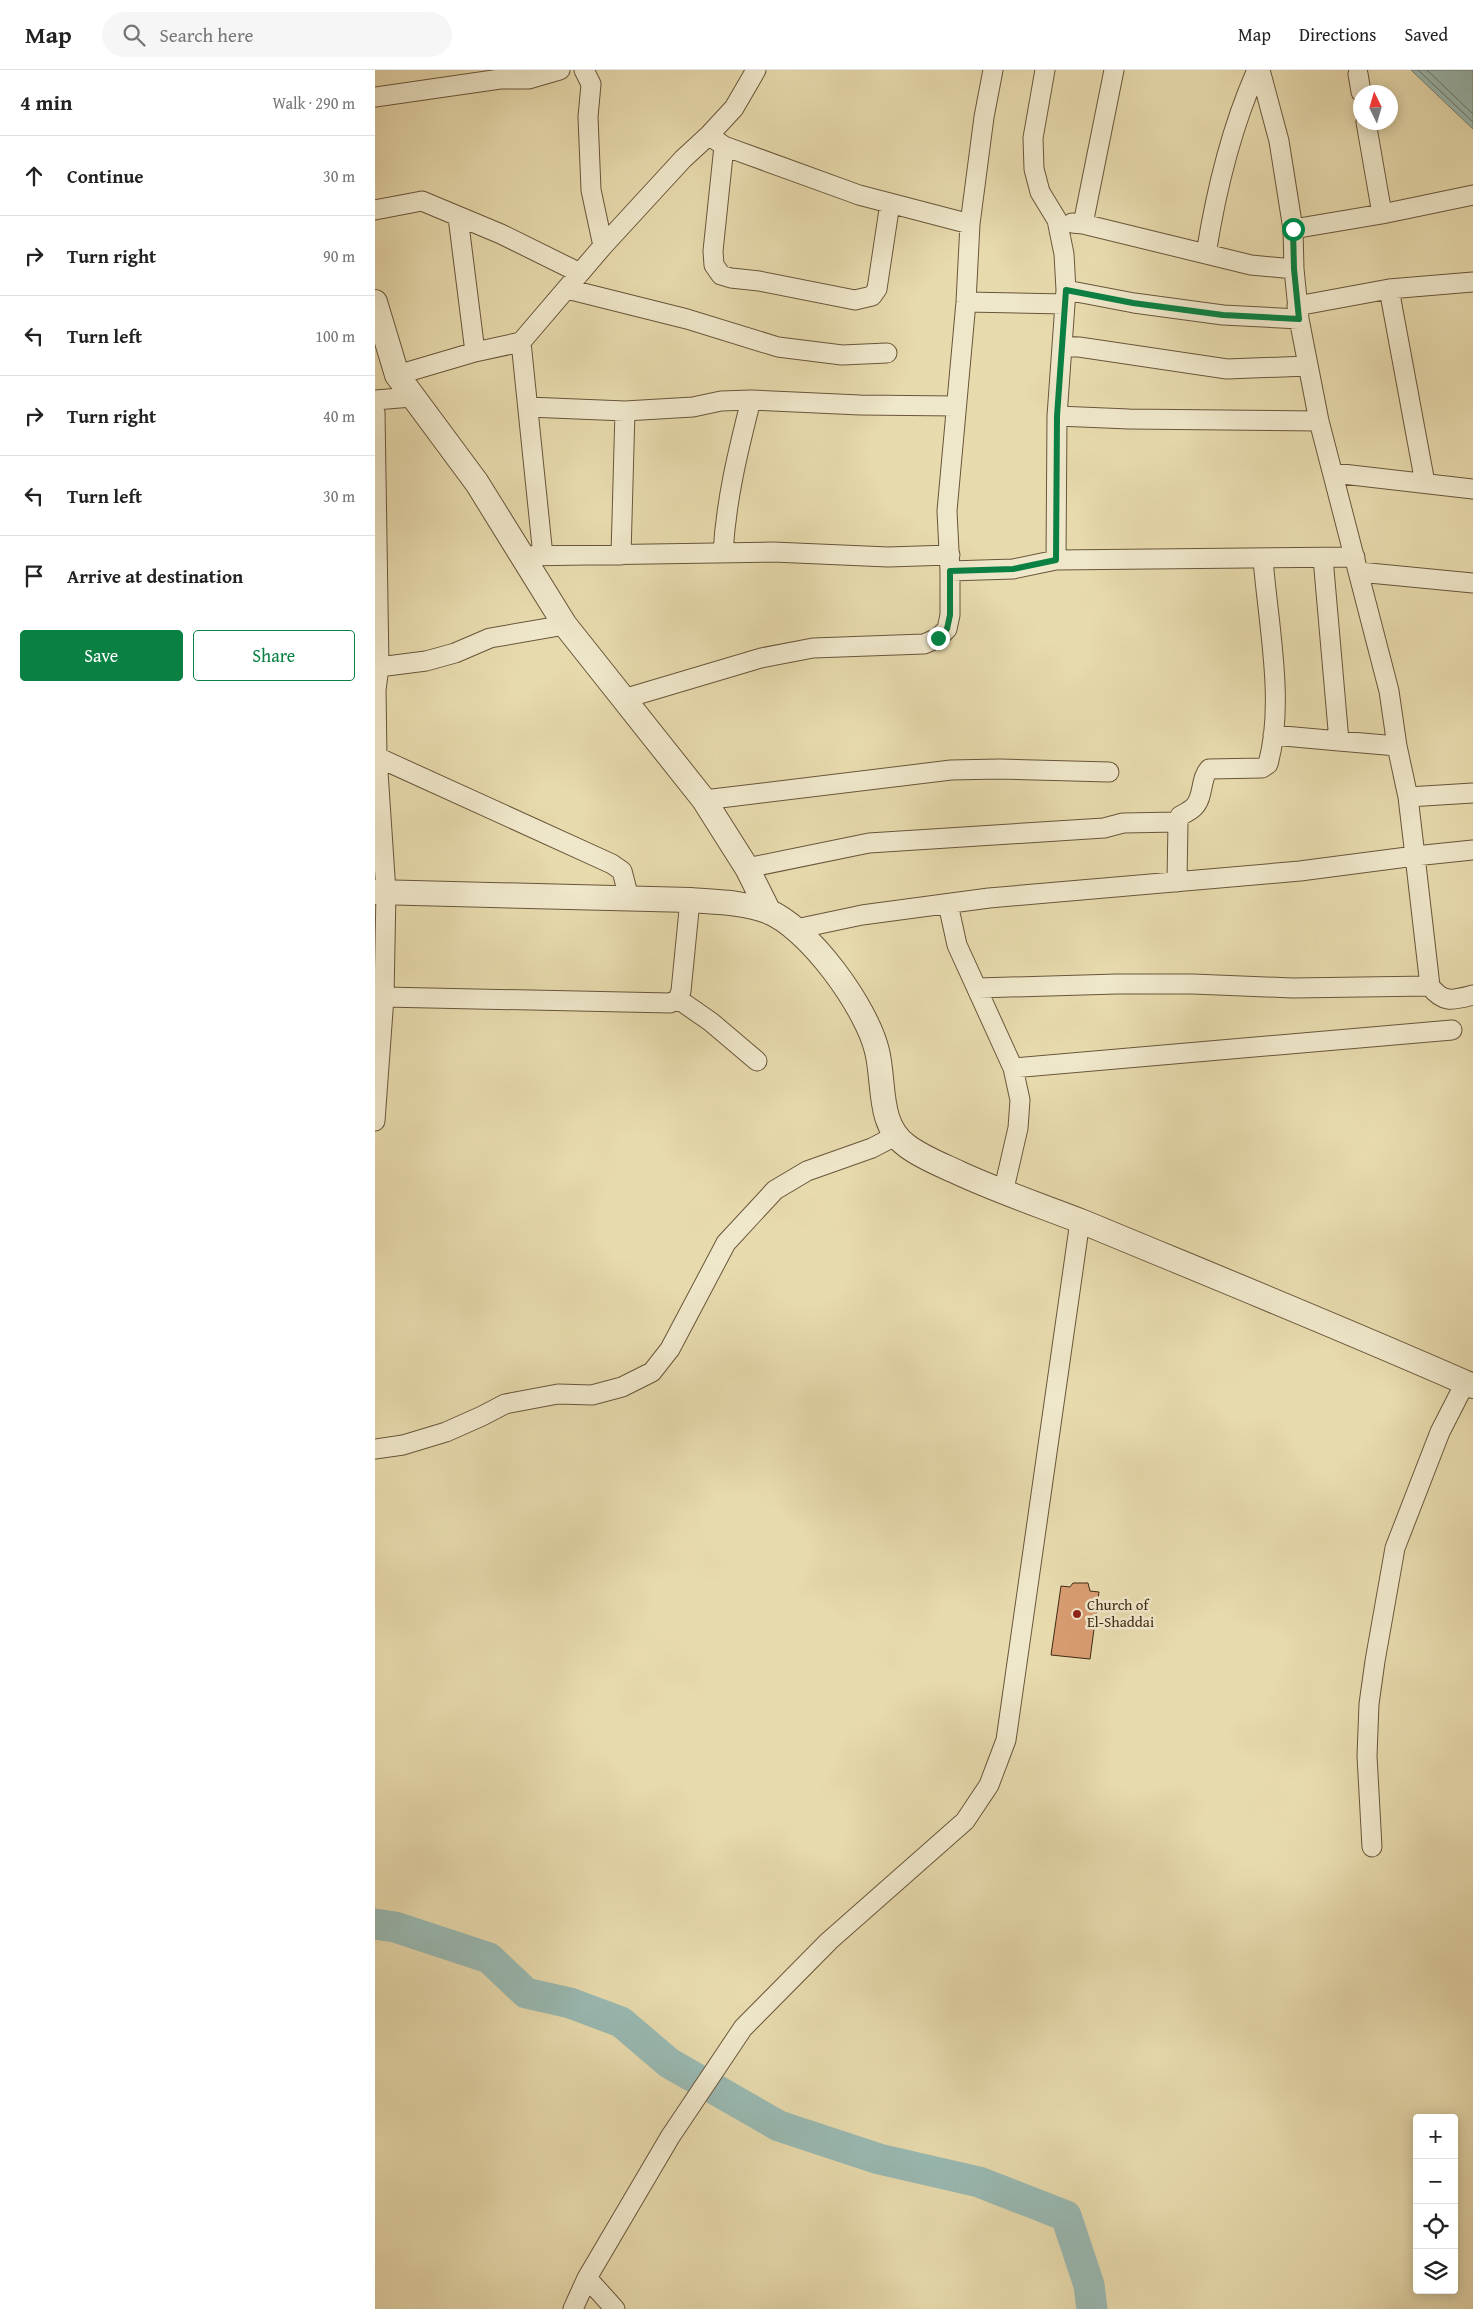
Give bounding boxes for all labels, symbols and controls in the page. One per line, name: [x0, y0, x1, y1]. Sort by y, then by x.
search box: [102, 12, 452, 57]
text: Map: [25, 17, 72, 52]
icon: search: [120, 21, 148, 49]
text: Search here: [160, 21, 253, 49]
text: Map: [1238, 21, 1271, 48]
text: Directions: [1299, 21, 1376, 48]
text: Saved: [1404, 21, 1448, 48]
north arrow: [1353, 85, 1398, 130]
text: 4 min: [20, 87, 72, 118]
text: Walk · 290 m: [272, 91, 355, 115]
icon: ahead: [20, 162, 48, 190]
text: Continue: [67, 162, 144, 190]
text: 30 m: [323, 164, 355, 188]
route start: [1282, 218, 1305, 241]
icon: right: [20, 242, 48, 270]
text: Turn right: [67, 242, 156, 270]
text: 90 m: [323, 244, 355, 268]
icon: left: [20, 322, 48, 350]
text: Turn left: [67, 322, 142, 350]
text: 100 m: [315, 324, 355, 348]
icon: right: [20, 402, 48, 430]
text: Turn right: [67, 402, 156, 430]
text: 40 m: [323, 404, 355, 428]
icon: left: [20, 482, 48, 510]
text: Turn left: [67, 482, 142, 510]
text: 30 m: [323, 484, 355, 508]
icon: arrive: [20, 562, 48, 590]
text: Arrive at destination: [67, 562, 243, 590]
route end: [927, 627, 950, 650]
button: Save: [20, 630, 183, 681]
button: Share: [193, 630, 355, 681]
place label: Church of El-Shaddai: [1087, 1594, 1154, 1632]
marker: Church of El-Shaddai: [1071, 1608, 1083, 1620]
map controls: [1413, 2114, 1458, 2294]
button: +: [1413, 2114, 1458, 2159]
button: −: [1413, 2159, 1458, 2204]
button: locate: [1413, 2204, 1458, 2249]
button: layers: [1413, 2249, 1458, 2294]

